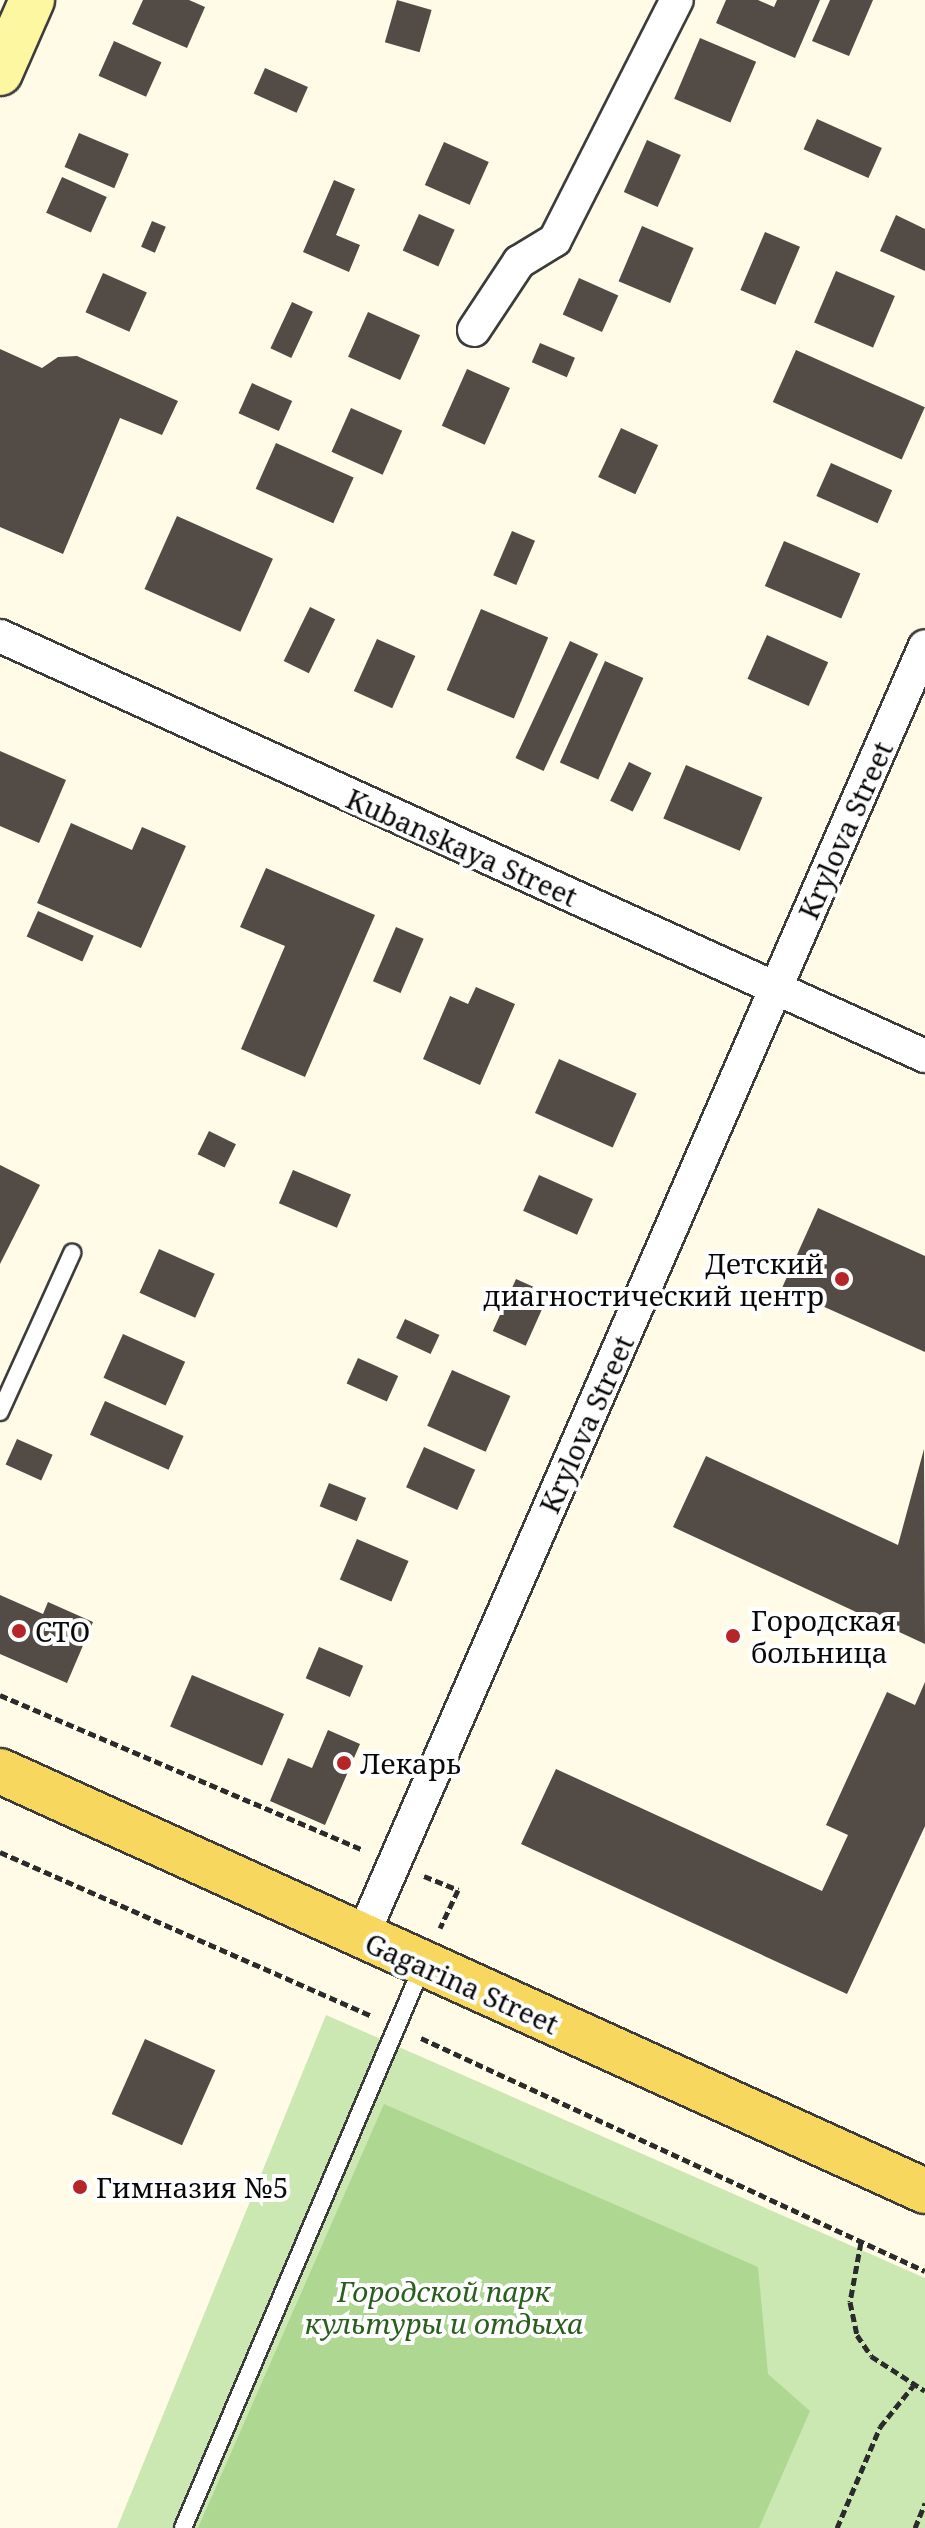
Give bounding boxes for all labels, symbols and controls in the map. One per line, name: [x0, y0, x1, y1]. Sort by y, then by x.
street label: Krylova Street: [791, 736, 899, 924]
street label: Kubanskaya Street: [341, 781, 583, 913]
place label: Детский диагностический центр: [483, 1246, 824, 1312]
marker: Детский диагностический центр: [831, 1268, 853, 1290]
street label: Krylova Street: [532, 1330, 640, 1518]
place label: Городская больница: [751, 1603, 897, 1669]
place label: СТО: [35, 1614, 90, 1648]
marker: СТО: [10, 1622, 28, 1640]
marker: Городская больница: [722, 1625, 744, 1647]
place label: Лекарь: [360, 1746, 461, 1780]
marker: Лекарь: [335, 1754, 353, 1772]
street label: Gagarina Street: [360, 1925, 564, 2041]
place label: Гимназия №5: [96, 2170, 288, 2204]
marker: Гимназия №5: [71, 2178, 89, 2196]
park label: Городской парк культуры и отдыха: [305, 2274, 583, 2340]

